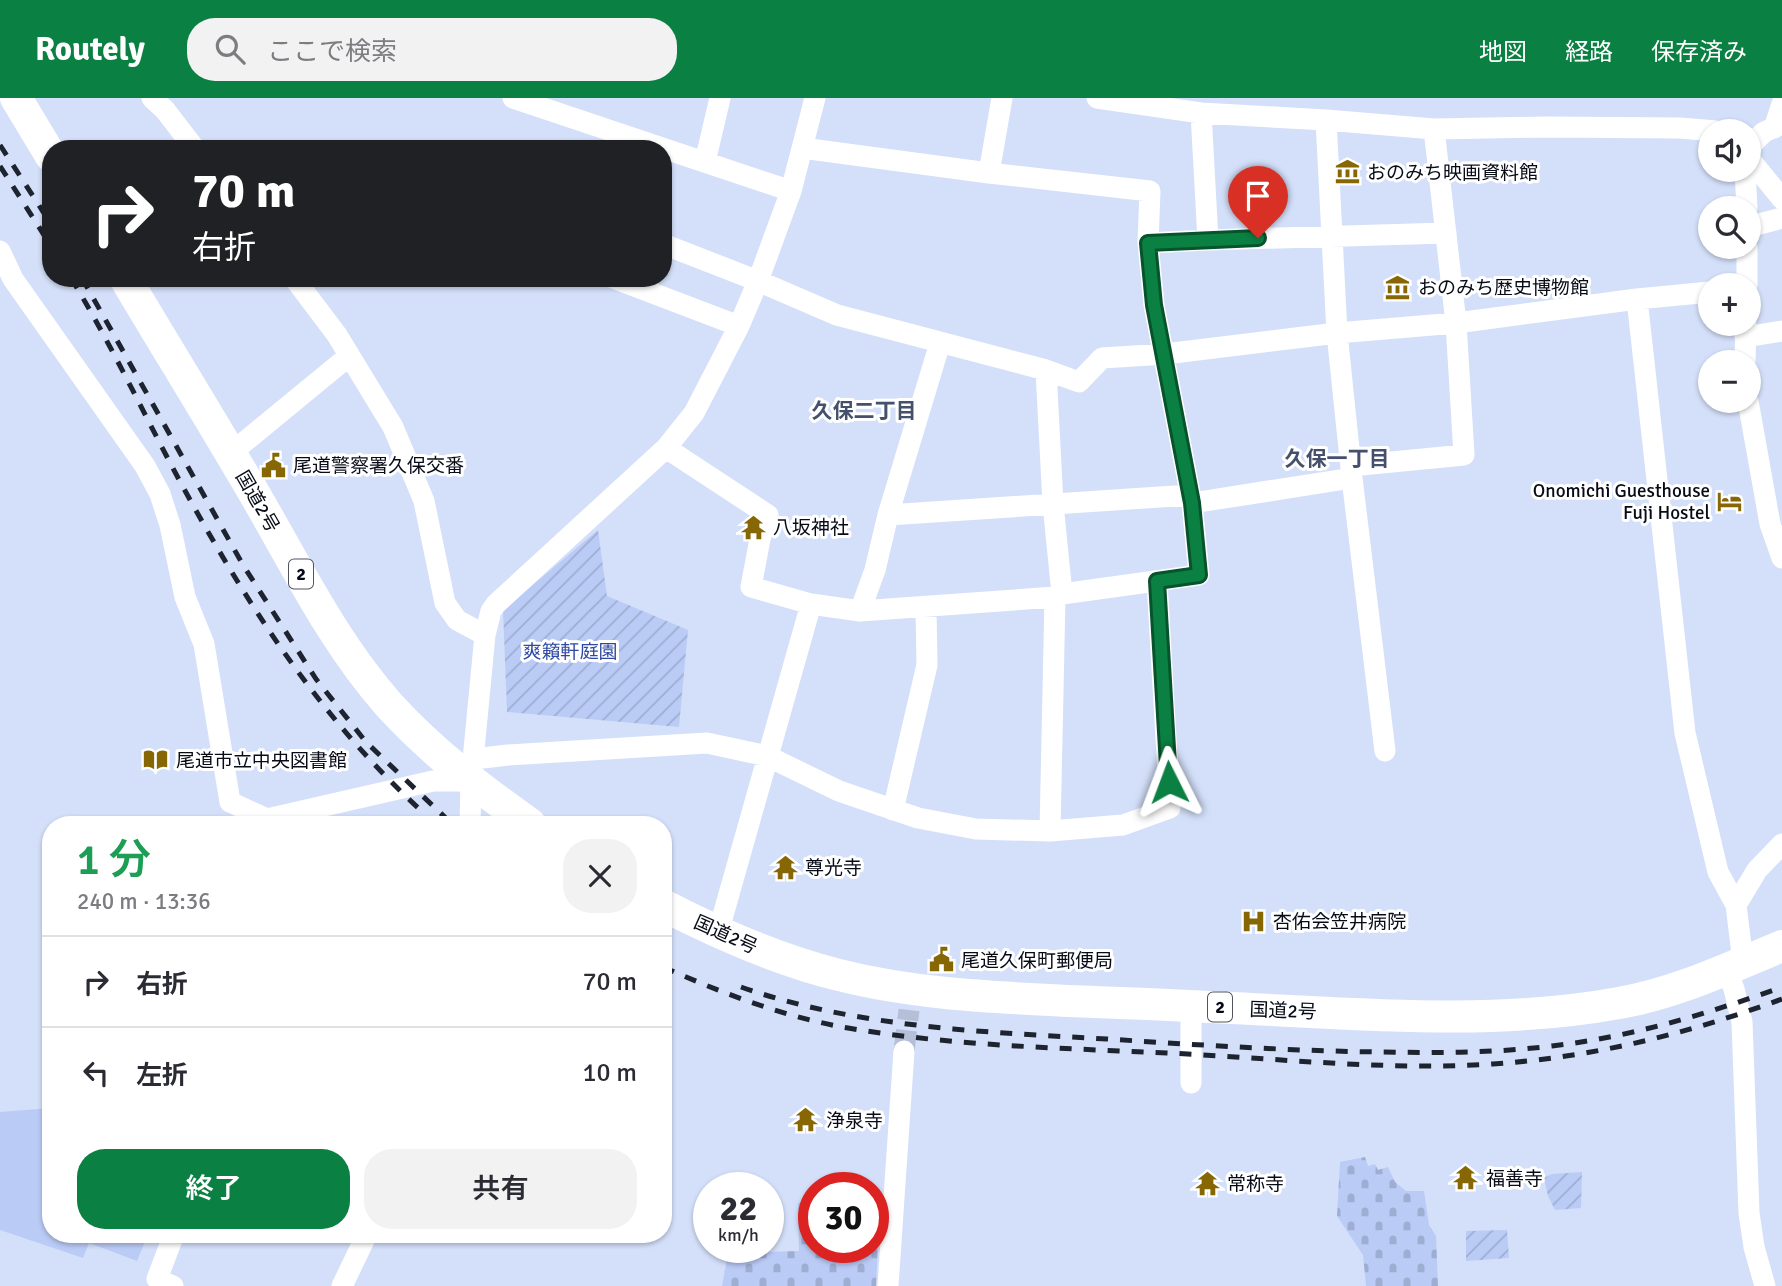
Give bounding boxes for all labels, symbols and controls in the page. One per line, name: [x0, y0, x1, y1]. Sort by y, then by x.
search box: [187, 18, 677, 81]
text: Routely: [35, 29, 145, 70]
icon: search: [211, 30, 249, 68]
text: ここで検索: [267, 36, 397, 68]
text: 地図: [1479, 37, 1527, 67]
text: 経路: [1565, 37, 1613, 67]
text: 保存済み: [1651, 37, 1747, 67]
map controls: [1698, 119, 1761, 413]
button: sound: [1698, 119, 1761, 182]
museum icon: おのみち映画資料館: [1333, 158, 1361, 186]
text: 70 m: [192, 161, 295, 221]
place label: おのみち映画資料館: [1367, 161, 1538, 185]
pin: [1228, 166, 1288, 238]
icon: right: [77, 168, 168, 259]
icon: arrive: [1239, 177, 1277, 215]
button: search: [1698, 196, 1761, 259]
text: 右折: [192, 228, 256, 267]
museum icon: おのみち歴史博物館: [1384, 273, 1412, 301]
button: +: [1698, 273, 1761, 336]
place label: おのみち歴史博物館: [1418, 276, 1589, 300]
button: −: [1698, 350, 1761, 413]
district label: 久保二丁目: [812, 398, 917, 424]
district label: 久保一丁目: [1285, 446, 1390, 472]
public building icon: 尾道警察署久保交番: [259, 451, 287, 479]
place label: 尾道警察署久保交番: [293, 454, 464, 478]
street label: 国道2号: [230, 466, 284, 537]
place label: Onomichi Guesthouse Fuji Hostel: [1533, 479, 1710, 525]
hotel icon: Onomichi Guesthouse Fuji Hostel: [1716, 487, 1744, 515]
temple icon: 八坂神社: [739, 513, 767, 541]
place label: 八坂神社: [773, 516, 849, 540]
road number: 2: [289, 560, 313, 588]
park label: 爽籟軒庭園: [522, 640, 618, 664]
position arrow: [1132, 745, 1206, 819]
library icon: 尾道市立中央図書館: [142, 746, 170, 774]
place label: 尾道市立中央図書館: [176, 749, 347, 773]
text: 1 分: [77, 835, 151, 886]
button: close: [563, 839, 637, 913]
temple icon: 尊光寺: [771, 853, 799, 881]
place label: 尊光寺: [805, 856, 862, 880]
text: 240 m · 13:36: [77, 887, 211, 916]
hospital icon: 杏佑会笠井病院: [1239, 907, 1267, 935]
street label: 国道2号: [690, 910, 761, 960]
place label: 杏佑会笠井病院: [1273, 910, 1406, 934]
public building icon: 尾道久保町郵便局: [927, 946, 955, 974]
place label: 尾道久保町郵便局: [961, 949, 1113, 973]
icon: right: [77, 963, 115, 1001]
text: 70 m: [582, 966, 637, 998]
text: 右折: [136, 969, 188, 1001]
road number: 2: [1208, 992, 1232, 1022]
street label: 国道2号: [1249, 998, 1317, 1024]
icon: left: [77, 1054, 115, 1092]
text: 10 m: [582, 1057, 637, 1089]
text: 左折: [136, 1060, 188, 1092]
temple icon: 浄泉寺: [792, 1106, 820, 1134]
place label: 浄泉寺: [826, 1109, 883, 1133]
button: 終了: [77, 1149, 350, 1229]
button: 共有: [364, 1149, 637, 1229]
temple icon: 福善寺: [1452, 1164, 1480, 1192]
place label: 福善寺: [1486, 1167, 1543, 1191]
temple icon: 常称寺: [1193, 1169, 1221, 1197]
speed limit sign: 30: [798, 1172, 889, 1263]
place label: 常称寺: [1227, 1172, 1284, 1196]
text: 22: [720, 1187, 757, 1230]
text: km/h: [718, 1224, 759, 1246]

